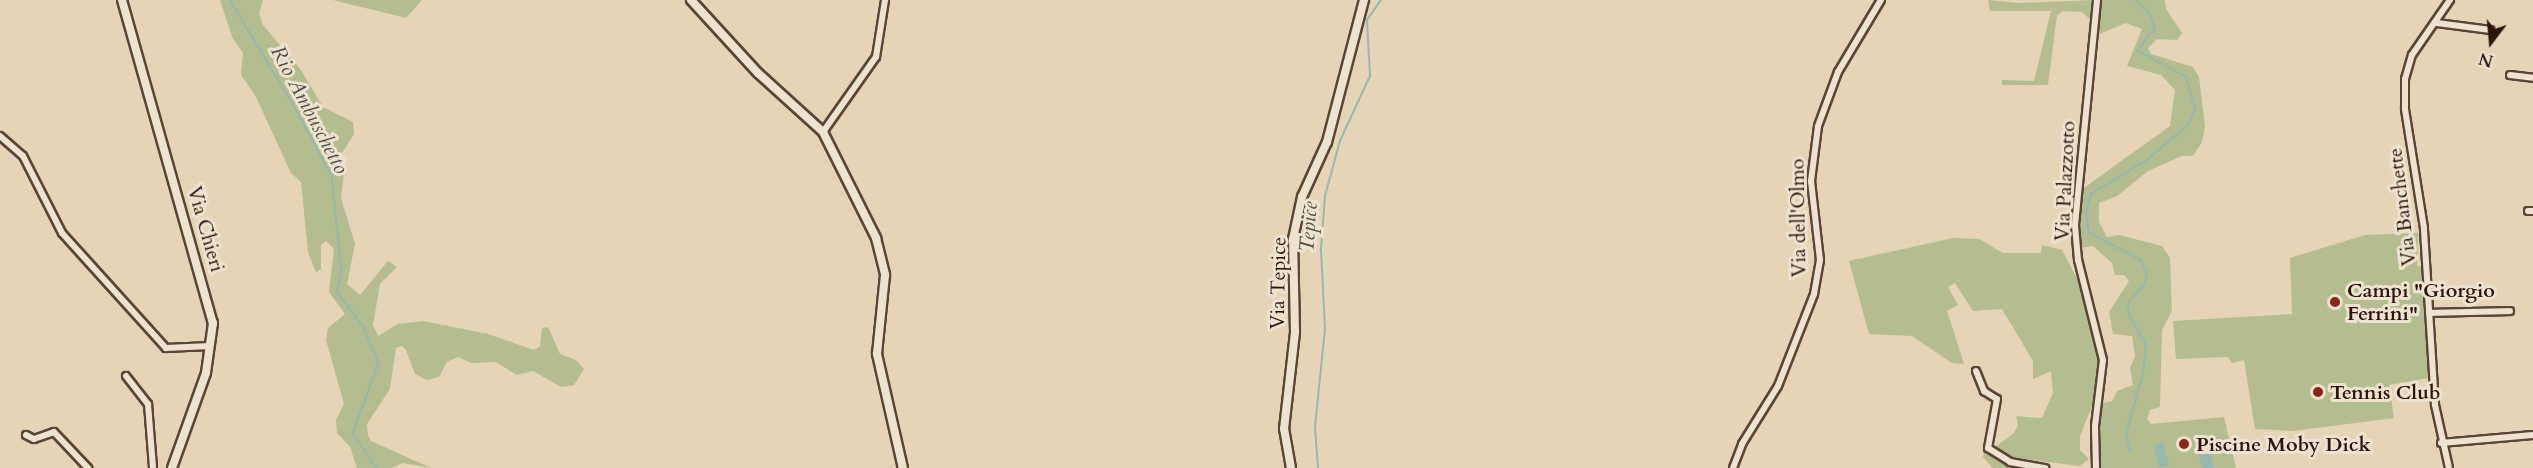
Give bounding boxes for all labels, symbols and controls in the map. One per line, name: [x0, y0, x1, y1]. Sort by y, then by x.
north arrow: [2461, 12, 2521, 72]
water label: Rio Ambuschetto: [265, 41, 353, 179]
text: N: [2476, 47, 2496, 72]
street label: Via Palazzotto: [2050, 120, 2080, 242]
street label: Via Banchette: [2383, 147, 2421, 267]
street label: Via dell'Olmo: [1785, 158, 1811, 278]
street label: Via Chieri: [182, 183, 230, 275]
water label: Tepice: [1295, 201, 1323, 253]
street label: Via Tepice: [1265, 237, 1291, 329]
place label: Campi "Giorgio Ferrini": [2347, 278, 2495, 325]
marker: Campi "Giorgio Ferrini": [2328, 295, 2342, 309]
place label: Tennis Club: [2330, 380, 2440, 404]
marker: Tennis Club: [2311, 385, 2325, 399]
place label: Piscine Moby Dick: [2196, 432, 2371, 456]
marker: Piscine Moby Dick: [2177, 437, 2191, 451]

